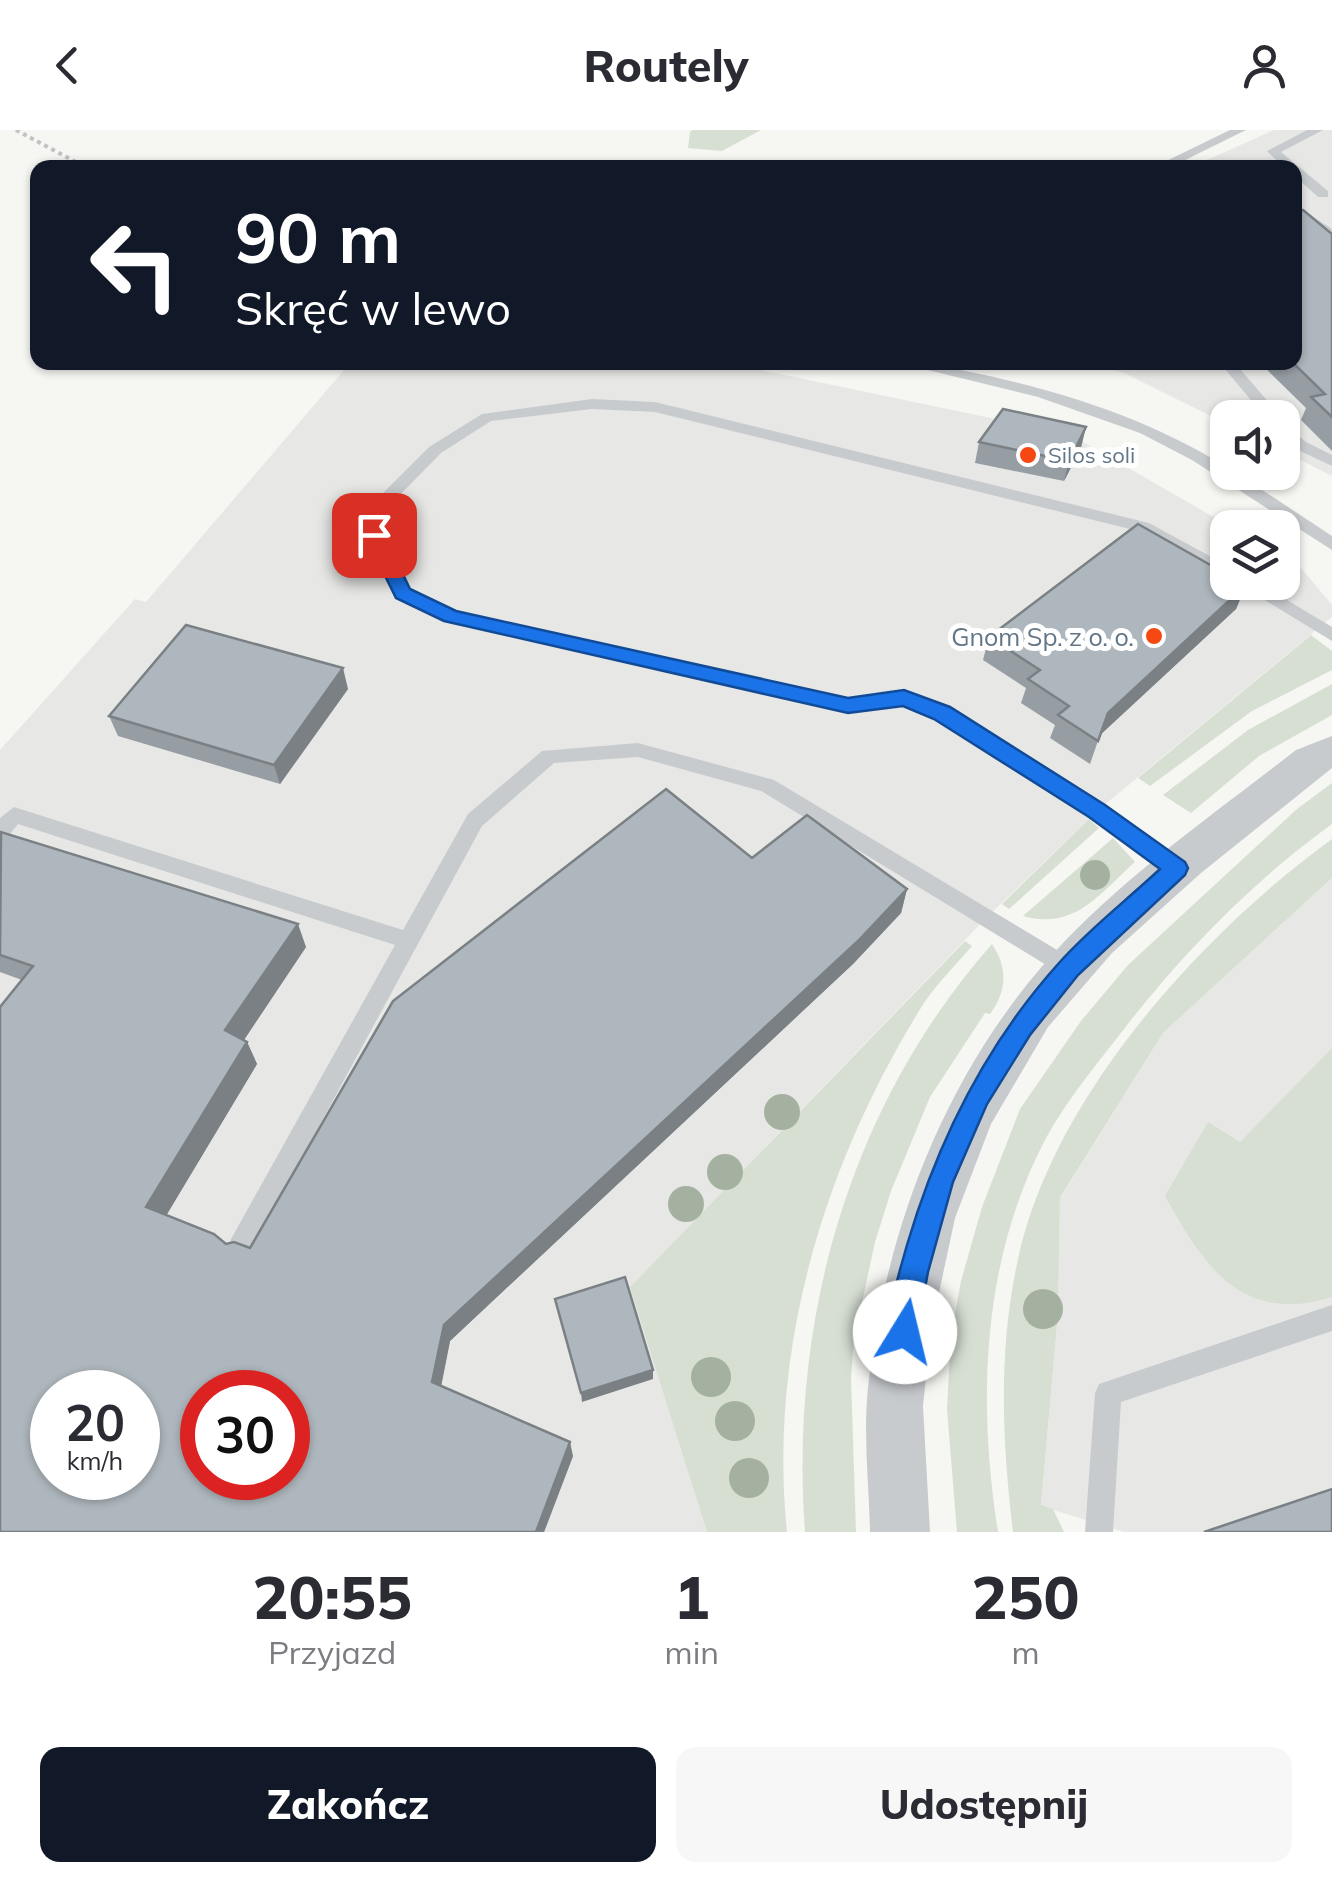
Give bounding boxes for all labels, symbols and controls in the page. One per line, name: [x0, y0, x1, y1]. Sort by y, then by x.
text: Routely: [583, 37, 749, 93]
icon: back: [40, 38, 95, 93]
icon: person: [1237, 38, 1292, 93]
text: 90 m: [235, 193, 401, 281]
icon: left: [70, 200, 200, 330]
text: Skręć w lewo: [235, 280, 511, 336]
map controls: [1210, 400, 1300, 600]
button: sound: [1210, 400, 1300, 490]
place label: Silos soli: [1048, 441, 1135, 469]
marker: Silos soli: [1017, 444, 1039, 466]
pin: [332, 493, 417, 578]
icon: arrive: [347, 508, 402, 563]
button: layers: [1210, 510, 1300, 600]
place label: Gnom Sp. z o. o.: [951, 621, 1134, 652]
marker: Gnom Sp. z o. o.: [1143, 625, 1165, 647]
position arrow: [853, 1280, 957, 1384]
speed limit sign: 30: [180, 1370, 310, 1500]
text: 20: [65, 1391, 125, 1454]
text: km/h: [67, 1445, 123, 1476]
text: 20:55: [252, 1559, 412, 1634]
text: 1: [674, 1559, 710, 1634]
text: 250: [971, 1559, 1079, 1634]
text: Przyjazd: [268, 1632, 396, 1672]
text: min: [665, 1632, 719, 1672]
text: m: [1011, 1632, 1040, 1672]
button: Zakończ: [40, 1747, 656, 1862]
button: Udostępnij: [676, 1747, 1292, 1862]

